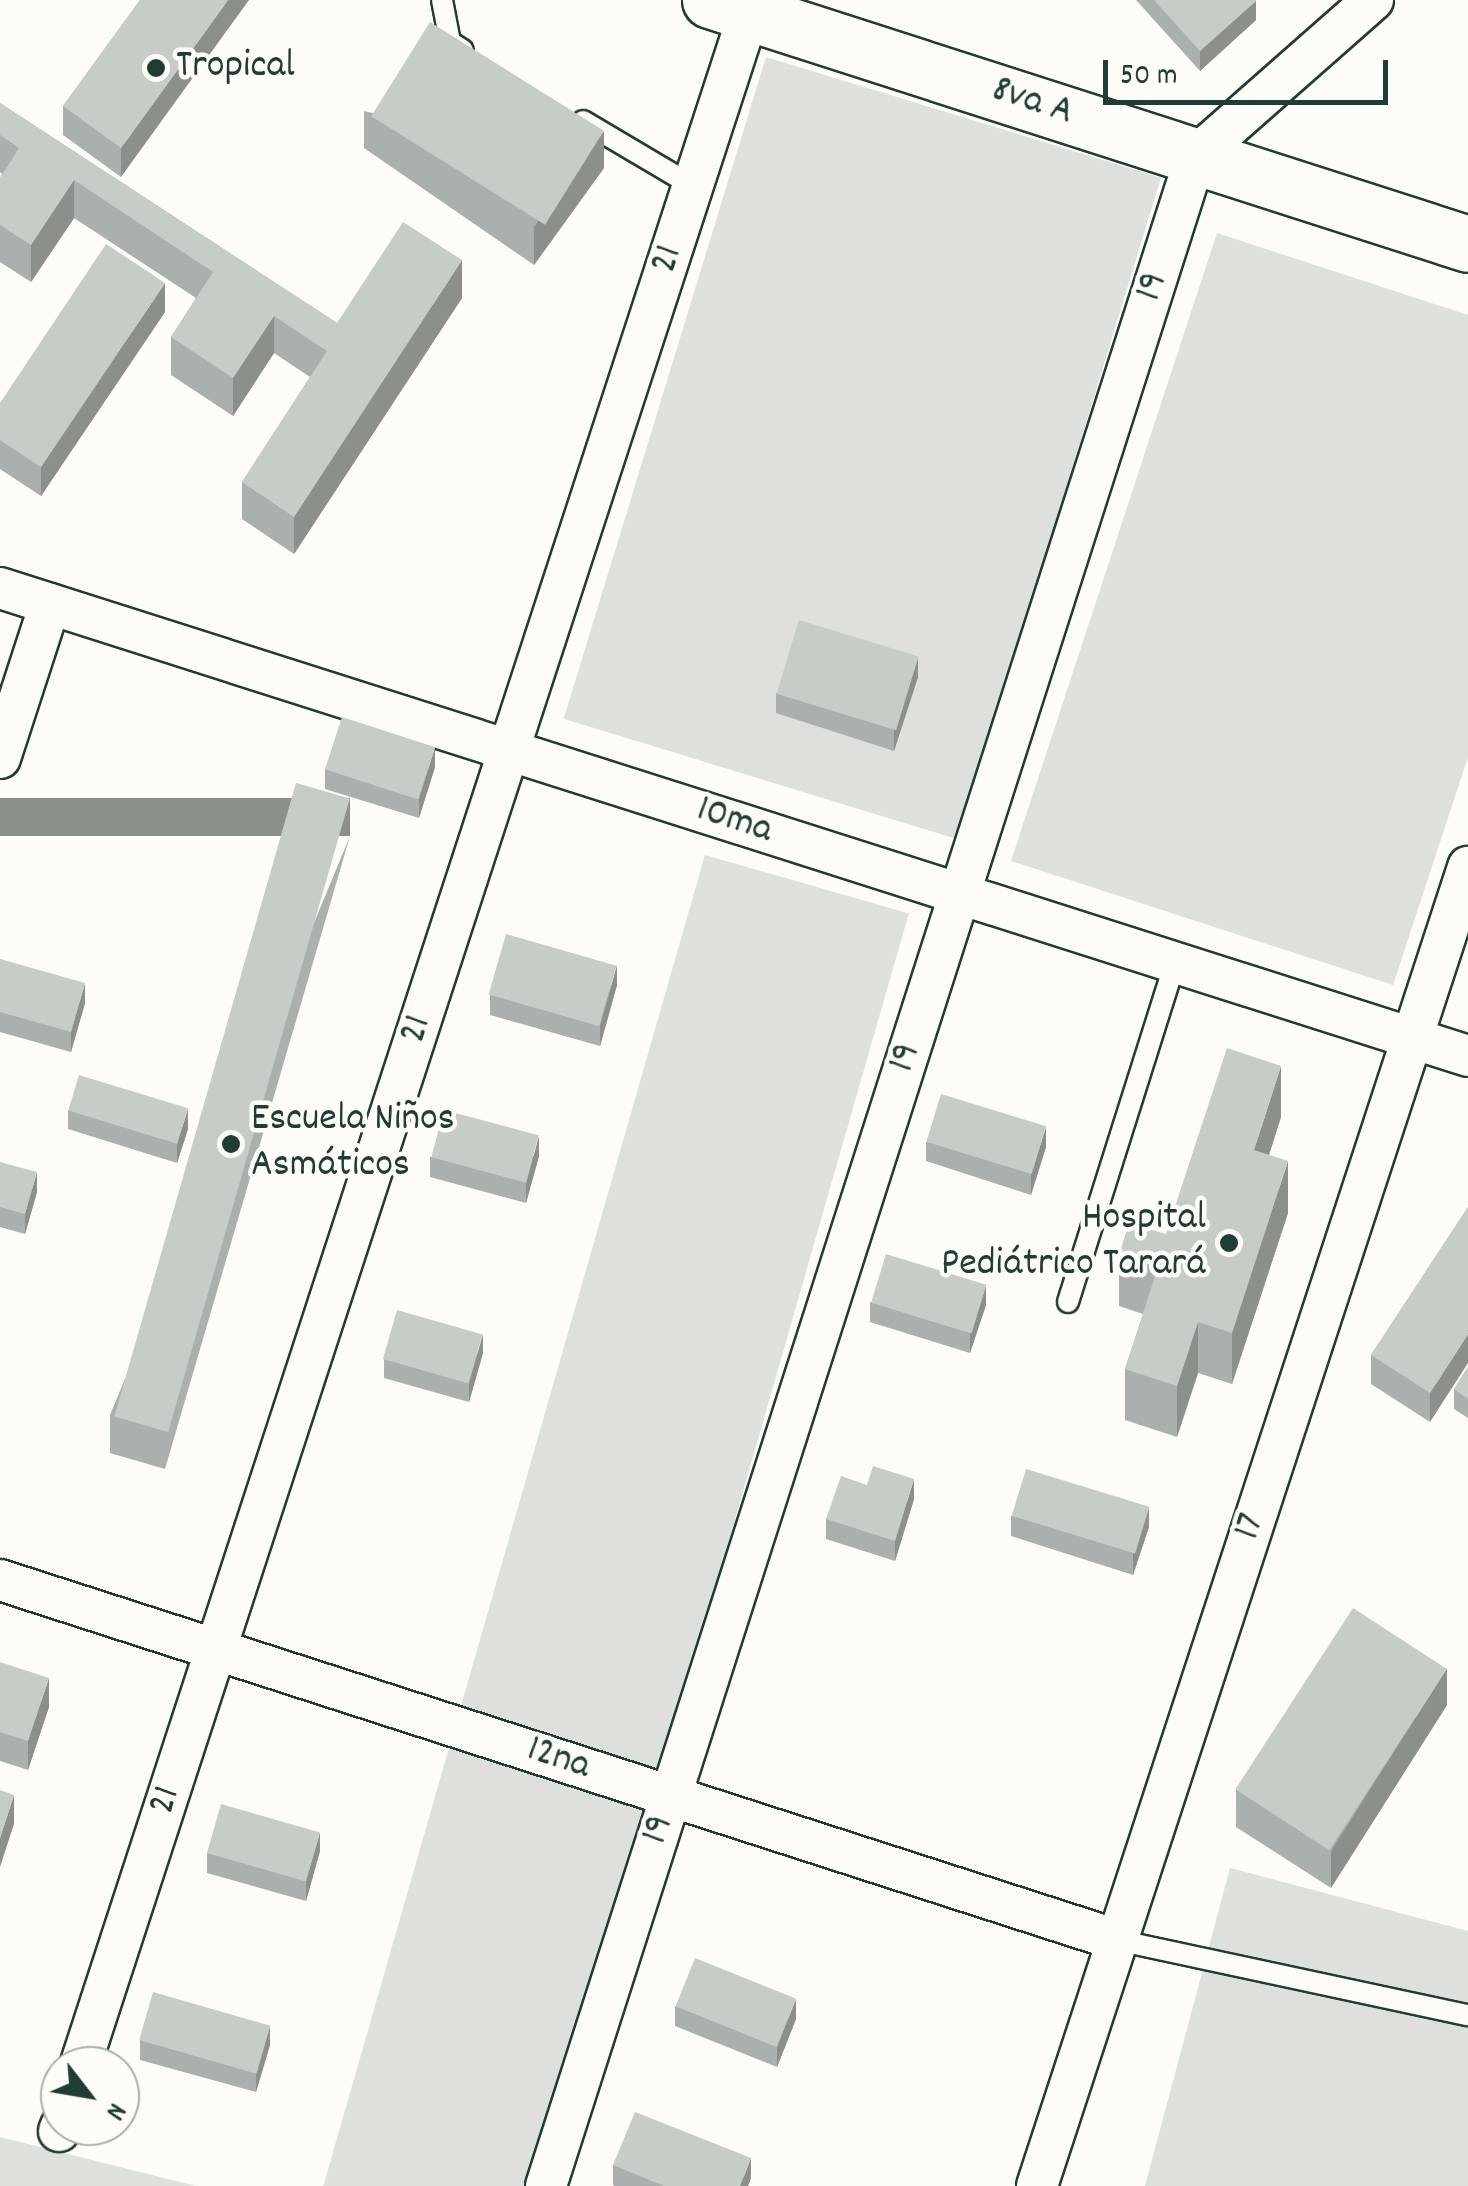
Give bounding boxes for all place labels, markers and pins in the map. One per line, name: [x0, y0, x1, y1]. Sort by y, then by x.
place label: Tropical: [176, 44, 295, 92]
marker: Tropical: [145, 57, 167, 79]
place label: Escuela Niños Asmáticos: [251, 1097, 455, 1191]
marker: Escuela Niños Asmáticos: [220, 1133, 242, 1155]
place label: Hospital Pediátrico Tarará: [941, 1196, 1206, 1290]
marker: Hospital Pediátrico Tarará: [1216, 1230, 1242, 1256]

